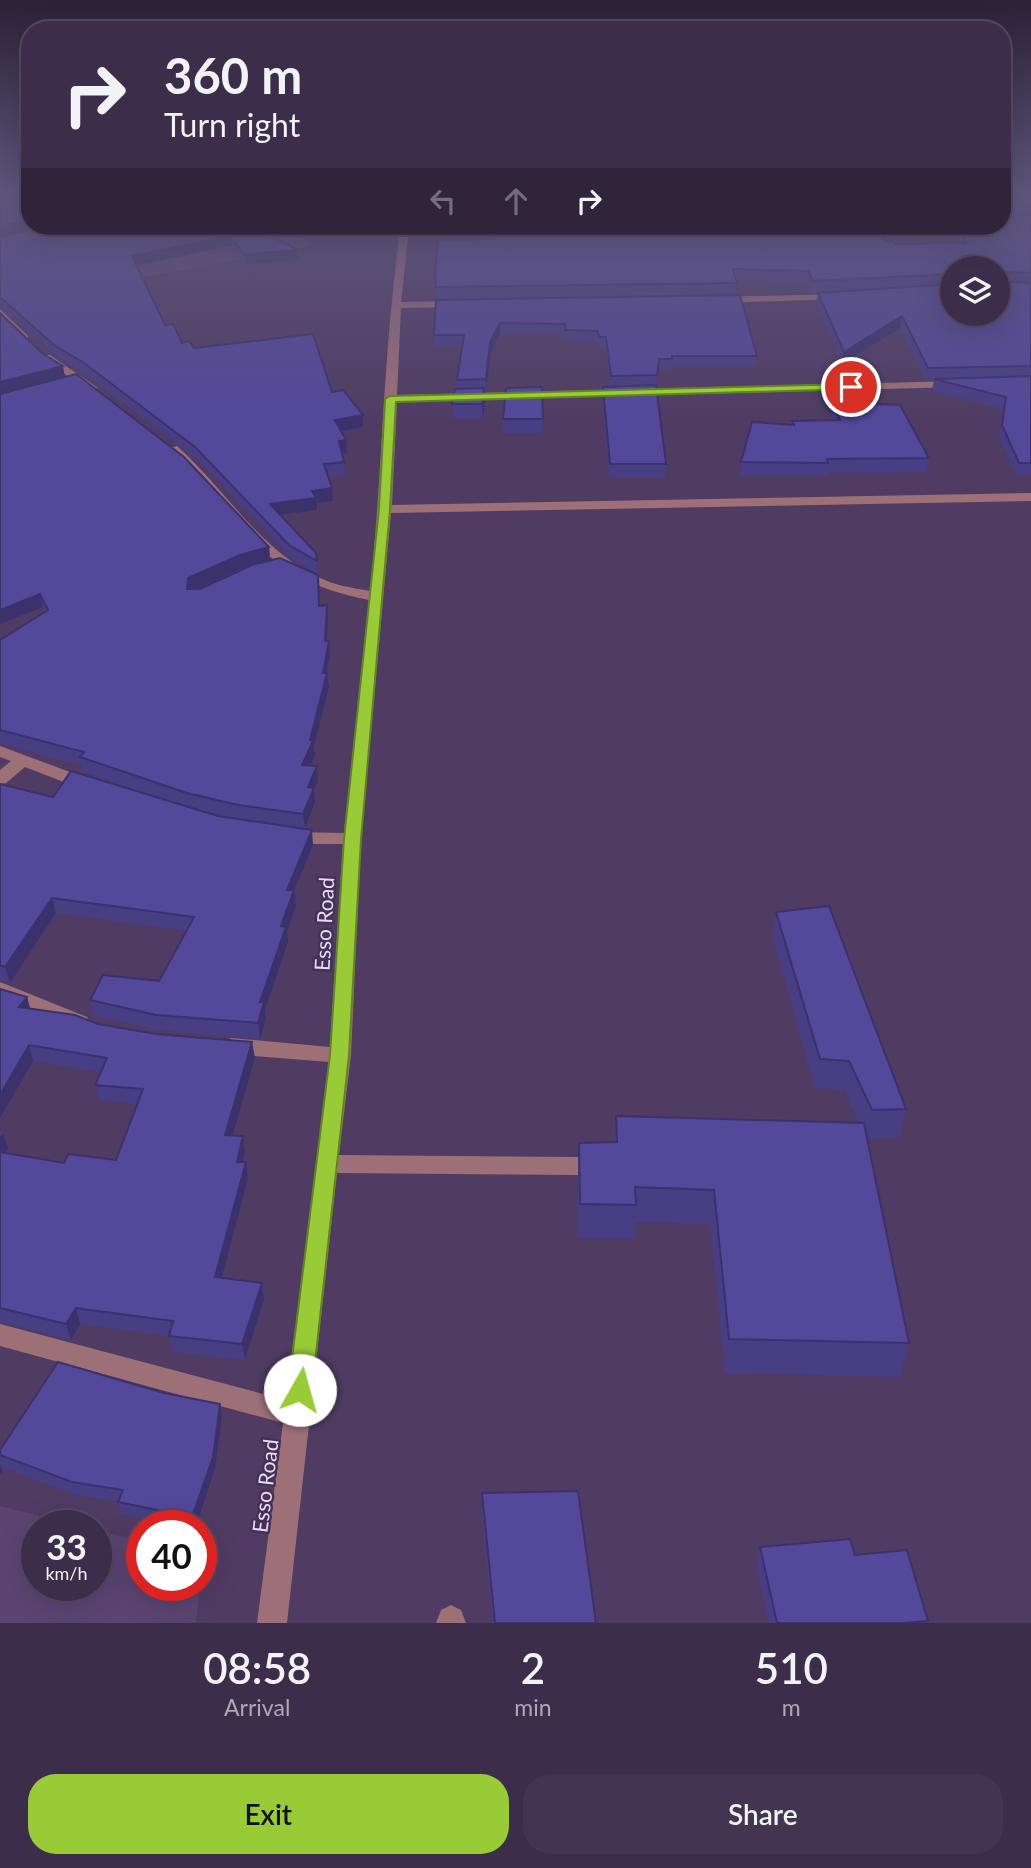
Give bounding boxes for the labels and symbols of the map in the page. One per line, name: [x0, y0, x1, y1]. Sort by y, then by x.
pin: [821, 357, 881, 417]
street label: Esso Road: [309, 876, 338, 972]
position arrow: [263, 1353, 337, 1427]
street label: Esso Road: [246, 1438, 283, 1534]
speed limit sign: 40: [126, 1510, 217, 1601]

